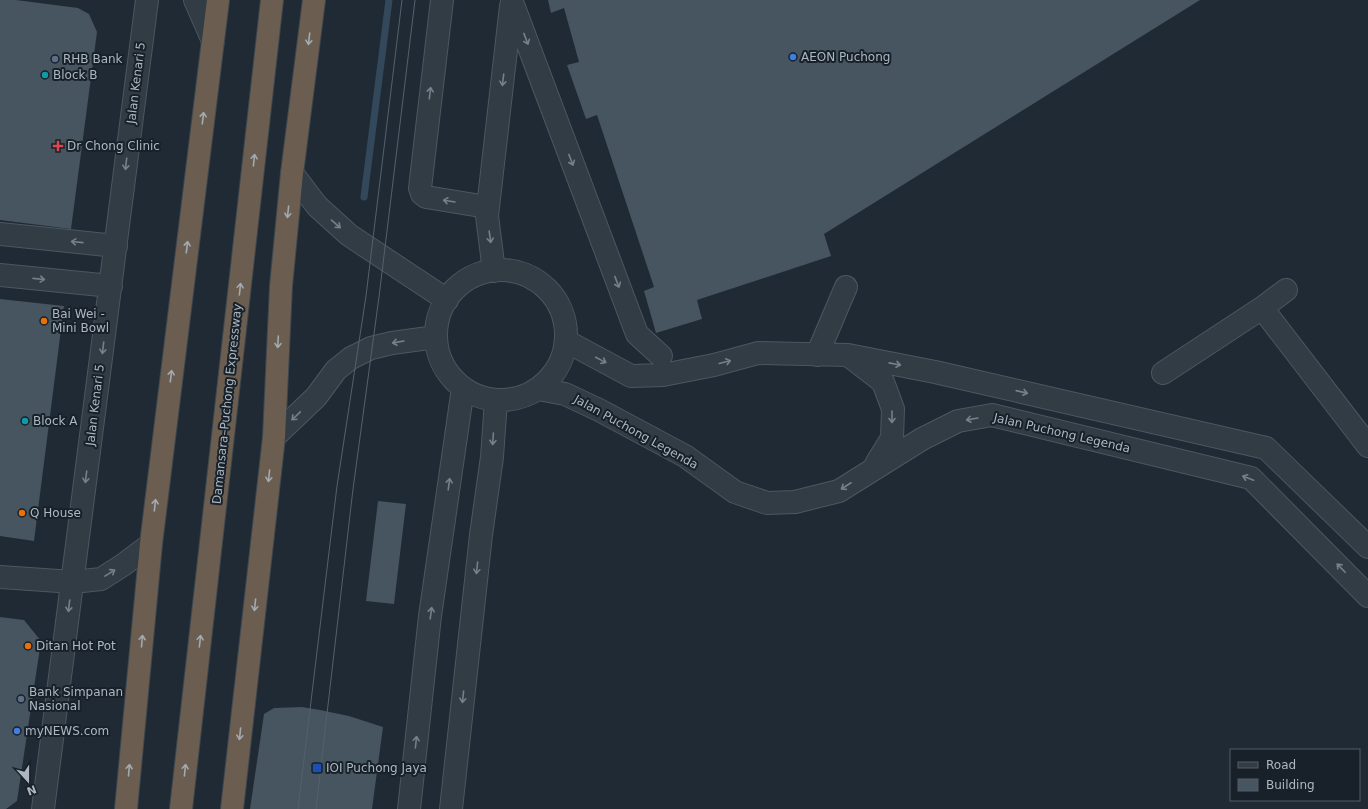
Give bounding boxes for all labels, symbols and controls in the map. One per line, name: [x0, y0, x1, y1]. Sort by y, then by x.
one-way arrow: [305, 32, 313, 45]
one-way arrow: [522, 32, 530, 44]
street label: Jalan Kenari 5: [124, 41, 148, 126]
place label: AEON Puchong: [801, 50, 890, 64]
place label: RHB Bank: [63, 52, 123, 66]
marker: AEON Puchong: [788, 52, 798, 62]
marker: RHB Bank: [50, 54, 60, 64]
place label: Block B: [53, 68, 98, 82]
marker: Block B: [40, 70, 50, 80]
one-way arrow: [499, 73, 506, 86]
one-way arrow: [426, 87, 434, 100]
one-way arrow: [199, 112, 207, 125]
place label: Dr Chong Clinic: [67, 139, 160, 153]
marker: Dr Chong Clinic: [52, 140, 64, 152]
one-way arrow: [250, 154, 258, 167]
one-way arrow: [568, 154, 576, 166]
one-way arrow: [122, 157, 130, 170]
one-way arrow: [443, 197, 456, 205]
one-way arrow: [285, 205, 292, 218]
one-way arrow: [331, 219, 341, 228]
one-way arrow: [486, 230, 494, 243]
one-way arrow: [71, 238, 84, 245]
one-way arrow: [183, 241, 191, 254]
one-way arrow: [32, 275, 45, 283]
one-way arrow: [614, 276, 622, 288]
one-way arrow: [236, 283, 243, 296]
street label: Damansara–Puchong Expressway: [210, 303, 244, 505]
place label: Bai Wei - Mini Bowl: [52, 307, 109, 335]
marker: Bai Wei - Mini Bowl: [39, 316, 49, 326]
one-way arrow: [274, 335, 281, 348]
one-way arrow: [392, 338, 405, 346]
one-way arrow: [99, 341, 107, 354]
one-way arrow: [594, 357, 606, 364]
one-way arrow: [718, 357, 731, 365]
one-way arrow: [888, 361, 901, 369]
street label: Jalan Kenari 5: [83, 363, 107, 448]
one-way arrow: [168, 370, 175, 383]
one-way arrow: [1015, 389, 1028, 397]
street label: Jalan Puchong Legenda: [571, 392, 700, 472]
one-way arrow: [889, 410, 896, 423]
street label: Jalan Puchong Legenda: [991, 410, 1132, 456]
one-way arrow: [291, 411, 301, 420]
place label: Block A: [33, 414, 78, 428]
one-way arrow: [966, 415, 979, 423]
marker: Block A: [20, 416, 30, 426]
one-way arrow: [489, 432, 496, 445]
one-way arrow: [265, 469, 273, 482]
one-way arrow: [82, 470, 90, 483]
one-way arrow: [1242, 474, 1254, 482]
one-way arrow: [445, 478, 453, 491]
one-way arrow: [841, 482, 852, 490]
one-way arrow: [152, 499, 159, 512]
place label: Q House: [30, 506, 81, 520]
marker: Q House: [17, 508, 27, 518]
one-way arrow: [474, 561, 481, 574]
one-way arrow: [1336, 563, 1346, 573]
one-way arrow: [104, 569, 116, 577]
one-way arrow: [251, 598, 258, 611]
one-way arrow: [66, 599, 73, 612]
one-way arrow: [427, 607, 435, 620]
one-way arrow: [138, 635, 145, 648]
one-way arrow: [196, 635, 204, 648]
place label: Ditan Hot Pot: [36, 639, 116, 653]
marker: Ditan Hot Pot: [23, 641, 33, 651]
place label: Bank Simpanan Nasional: [29, 685, 123, 713]
one-way arrow: [460, 690, 467, 703]
marker: Bank Simpanan Nasional: [16, 694, 26, 704]
place label: myNEWS.com: [25, 724, 109, 738]
marker: myNEWS.com: [12, 726, 22, 736]
one-way arrow: [236, 727, 244, 740]
one-way arrow: [413, 736, 420, 749]
legend: [1230, 749, 1360, 801]
text: Road: [1266, 758, 1296, 772]
north arrow: [8, 761, 48, 801]
place label: IOI Puchong Jaya: [326, 761, 427, 775]
marker: IOI Puchong Jaya: [311, 762, 323, 774]
one-way arrow: [126, 764, 133, 777]
one-way arrow: [182, 764, 189, 777]
text: Building: [1266, 778, 1315, 792]
text: N: [25, 782, 38, 798]

